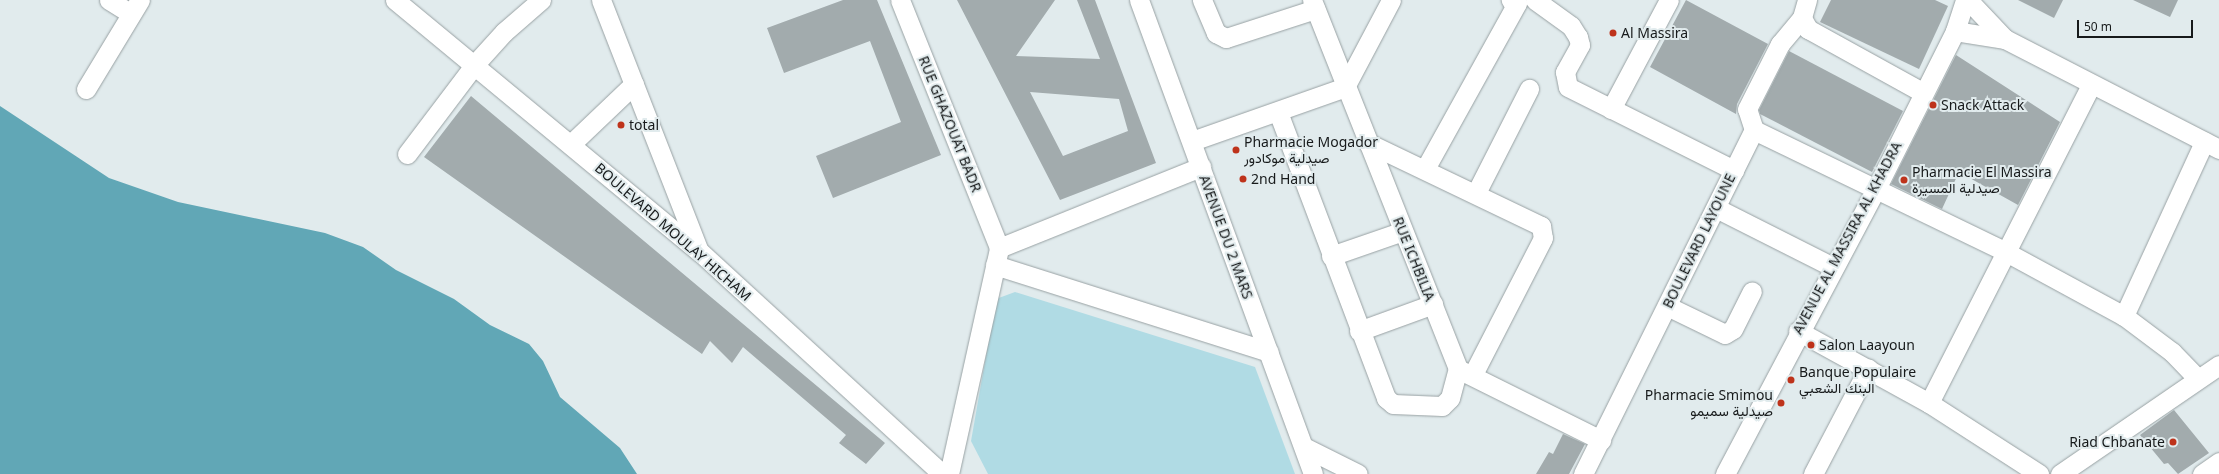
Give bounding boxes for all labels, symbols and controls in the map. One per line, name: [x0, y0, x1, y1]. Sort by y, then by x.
scale bar: [2079, 12, 2195, 38]
text: 50 m: [2084, 18, 2112, 35]
place label: Al Massira: [1621, 25, 1688, 41]
marker: Al Massira: [1608, 28, 1618, 38]
street label: RUE GHAZOUAT BADR: [915, 54, 985, 194]
place label: Snack Attack: [1941, 97, 2024, 113]
marker: Snack Attack: [1928, 100, 1938, 110]
place label: total: [629, 117, 659, 133]
marker: total: [616, 120, 626, 130]
place label: Pharmacie Mogador صيدلية موكادور: [1244, 134, 1378, 166]
street label: AVENUE AL MASSIRA AL KHADRA: [1789, 139, 1905, 337]
marker: Pharmacie Mogador صيدلية موكادور: [1231, 145, 1241, 155]
street label: BOULEVARD MOULAY HICHAM: [591, 160, 755, 304]
place label: Pharmacie El Massira صيدلية المسيرة: [1912, 164, 2052, 196]
place label: 2nd Hand: [1251, 171, 1315, 187]
street label: BOULEVARD LAYOUNE: [1659, 171, 1739, 311]
street label: AVENUE DU 2 MARS: [1196, 173, 1256, 301]
marker: 2nd Hand: [1238, 174, 1248, 184]
marker: Pharmacie El Massira صيدلية المسيرة: [1899, 175, 1909, 185]
street label: RUE ICHBILIA: [1390, 214, 1438, 304]
place label: Salon Laayoun: [1819, 337, 1915, 353]
marker: Salon Laayoun: [1806, 340, 1816, 350]
place label: Banque Populaire البنك الشعبي: [1799, 364, 1916, 396]
marker: Banque Populaire البنك الشعبي: [1786, 375, 1796, 385]
place label: Pharmacie Smimou صيدلية سميمو: [1645, 387, 1773, 420]
marker: Pharmacie Smimou صيدلية سميمو: [1776, 398, 1786, 408]
place label: Riad Chbanate: [2069, 434, 2165, 450]
marker: Riad Chbanate: [2168, 437, 2178, 447]

